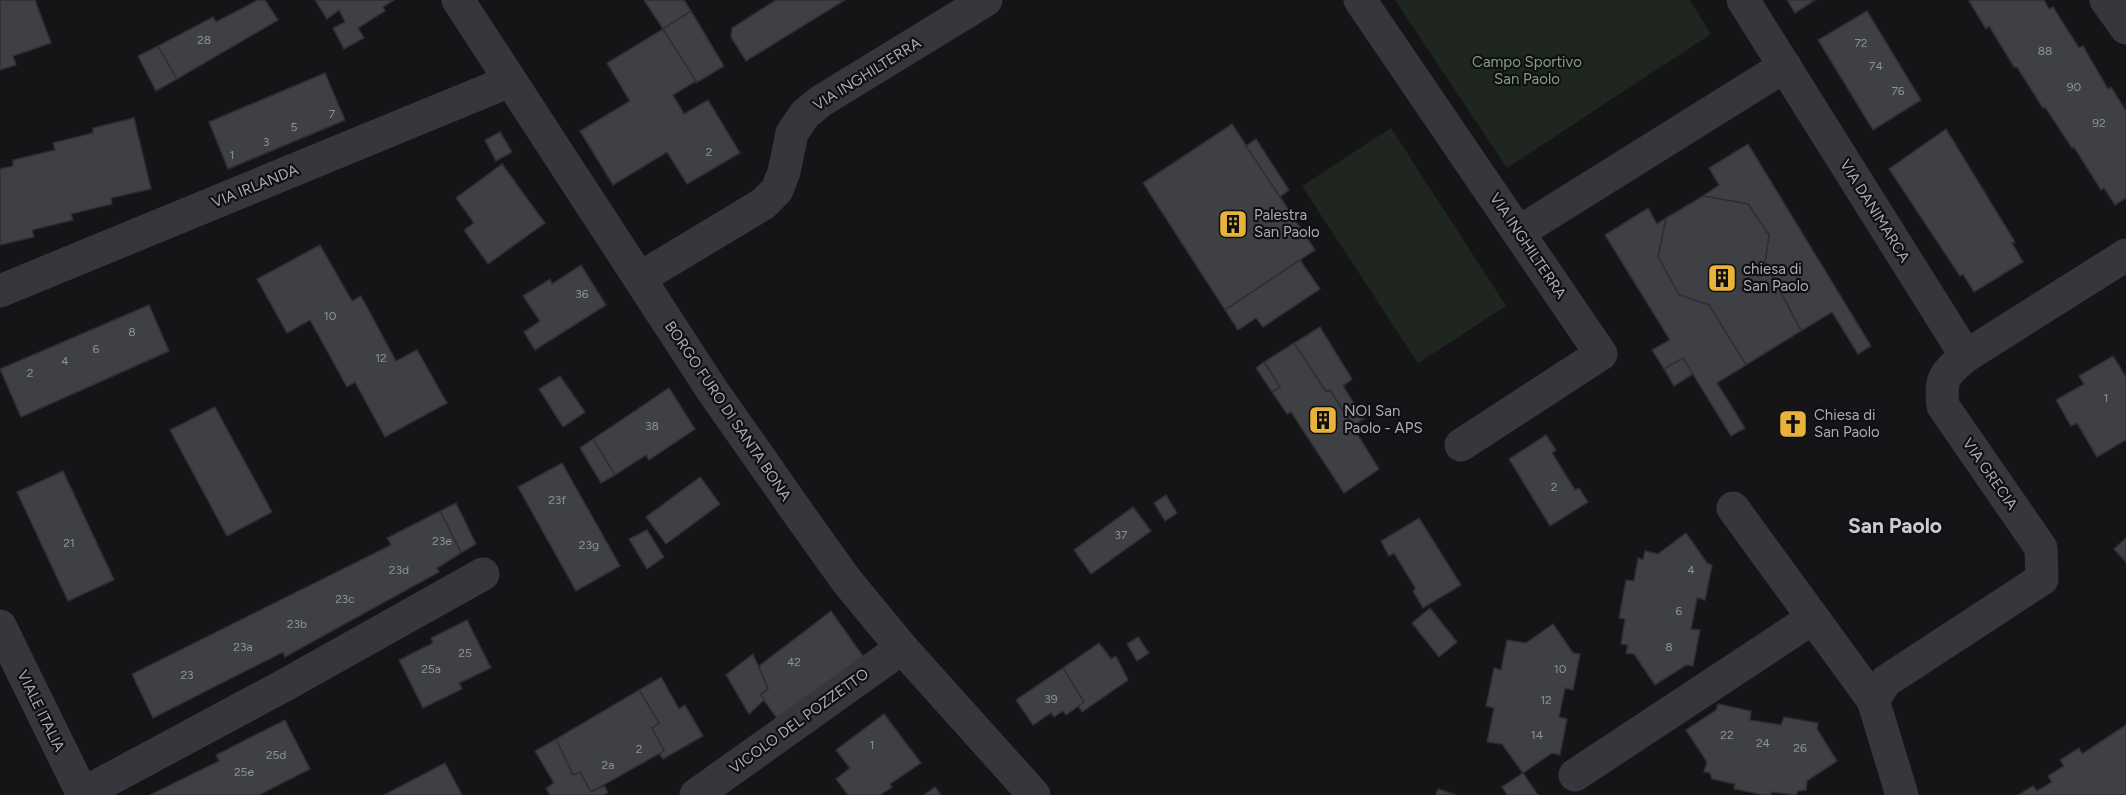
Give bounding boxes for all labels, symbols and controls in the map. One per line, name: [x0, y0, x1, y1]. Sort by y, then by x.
house number: 28: [197, 33, 211, 47]
street label: VIA INGHILTERRA: [810, 34, 924, 114]
house number: 72: [1854, 36, 1868, 50]
house number: 88: [2038, 44, 2052, 58]
park label: Campo Sportivo San Paolo: [1472, 53, 1582, 88]
house number: 74: [1869, 59, 1883, 73]
house number: 90: [2067, 80, 2082, 94]
house number: 76: [1891, 84, 1905, 98]
house number: 7: [329, 107, 336, 121]
house number: 92: [2092, 116, 2106, 130]
house number: 5: [291, 120, 298, 134]
house number: 3: [263, 135, 269, 149]
house number: 2: [706, 145, 712, 159]
house number: 1: [230, 148, 234, 162]
street label: VIA DANIMARCA: [1836, 156, 1914, 266]
street label: VIA IRLANDA: [209, 160, 301, 212]
street label: VIA INGHILTERRA: [1486, 190, 1570, 302]
place label: Palestra San Paolo: [1254, 206, 1320, 241]
building icon: Palestra San Paolo: [1217, 208, 1249, 240]
place label: chiesa di San Paolo: [1743, 260, 1809, 295]
building icon: chiesa di San Paolo: [1706, 262, 1738, 294]
house number: 36: [575, 287, 589, 301]
house number: 10: [324, 309, 337, 323]
street label: BORGO FURO DI SANTA BONA: [661, 318, 795, 504]
house number: 8: [128, 325, 136, 339]
house number: 6: [93, 342, 100, 356]
house number: 12: [375, 351, 387, 365]
house number: 4: [61, 354, 69, 368]
house number: 2: [27, 366, 33, 380]
house number: 1: [2104, 391, 2108, 405]
place label: NOI San Paolo - APS: [1344, 402, 1423, 437]
building icon: NOI San Paolo - APS: [1307, 404, 1339, 436]
place label: Chiesa di San Paolo: [1814, 406, 1880, 441]
church icon: Chiesa di San Paolo: [1777, 408, 1809, 440]
house number: 38: [645, 419, 659, 433]
street label: VIA GRECIA: [1959, 435, 2021, 513]
house number: 2: [1551, 480, 1557, 494]
house number: 23f: [548, 493, 566, 507]
district label: San Paolo: [1848, 513, 1942, 538]
house number: 37: [1115, 528, 1128, 542]
house number: 23e: [432, 534, 452, 548]
house number: 21: [63, 536, 75, 550]
house number: 23g: [579, 538, 599, 552]
house number: 23d: [389, 563, 409, 577]
house number: 4: [1687, 563, 1695, 577]
house number: 23c: [335, 592, 355, 606]
house number: 6: [1676, 604, 1683, 618]
house number: 23b: [287, 617, 307, 631]
house number: 23a: [233, 640, 253, 654]
house number: 8: [1665, 640, 1673, 654]
house number: 25: [458, 646, 472, 660]
house number: 42: [787, 655, 801, 669]
house number: 25a: [421, 662, 441, 676]
house number: 10: [1554, 662, 1567, 676]
street label: VICOLO DEL POZZETTO: [726, 665, 872, 777]
street label: VIALE ITALIA: [14, 667, 68, 755]
house number: 23: [180, 668, 194, 682]
house number: 39: [1044, 692, 1058, 706]
house number: 12: [1540, 693, 1552, 707]
house number: 14: [1531, 728, 1544, 742]
house number: 22: [1720, 728, 1734, 742]
house number: 24: [1756, 736, 1771, 750]
house number: 1: [870, 738, 874, 752]
house number: 26: [1793, 741, 1807, 755]
house number: 2: [636, 742, 642, 756]
house number: 25d: [266, 748, 286, 762]
house number: 2a: [602, 758, 614, 772]
house number: 25e: [234, 765, 255, 779]

